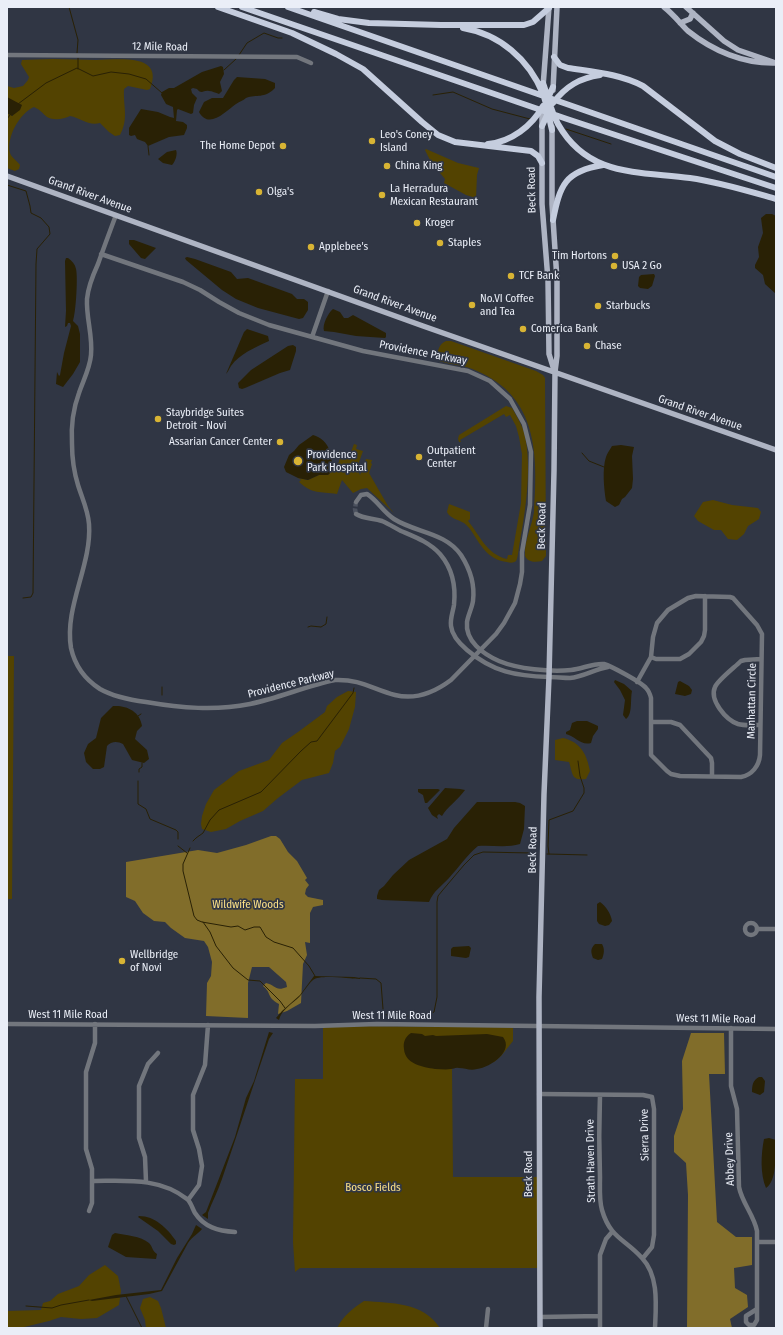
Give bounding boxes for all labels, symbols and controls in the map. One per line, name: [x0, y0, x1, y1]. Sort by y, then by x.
street label: 12 Mile Road: [132, 40, 188, 54]
place label: Leo's Coney Island: [380, 128, 432, 154]
marker: Leo's Coney Island: [367, 136, 377, 146]
place label: The Home Depot: [200, 139, 275, 153]
marker: The Home Depot: [278, 141, 288, 151]
place label: China King: [395, 159, 442, 173]
marker: China King: [382, 161, 392, 171]
street label: Beck Road: [525, 167, 539, 213]
street label: Grand River Avenue: [46, 174, 134, 216]
place label: La Herradura Mexican Restaurant: [390, 182, 478, 208]
place label: Olga's: [267, 185, 294, 199]
marker: Olga's: [254, 187, 264, 197]
marker: La Herradura Mexican Restaurant: [377, 190, 387, 200]
place label: Kroger: [425, 216, 454, 230]
marker: Kroger: [412, 218, 422, 228]
place label: Staples: [448, 236, 481, 250]
marker: Staples: [435, 238, 445, 248]
place label: Applebee's: [319, 240, 368, 254]
marker: Applebee's: [306, 242, 316, 252]
place label: Tim Hortons: [552, 249, 607, 263]
marker: Tim Hortons: [610, 251, 620, 261]
place label: USA 2 Go: [622, 259, 662, 273]
marker: USA 2 Go: [609, 261, 619, 271]
place label: TCF Bank: [519, 269, 559, 283]
marker: TCF Bank: [506, 271, 516, 281]
street label: Grand River Avenue: [351, 283, 439, 325]
place label: No.VI Coffee and Tea: [480, 292, 534, 318]
place label: Starbucks: [606, 299, 650, 313]
marker: No.VI Coffee and Tea: [467, 300, 477, 310]
marker: Starbucks: [593, 301, 603, 311]
place label: Comerica Bank: [531, 322, 598, 336]
marker: Comerica Bank: [518, 324, 528, 334]
street label: Providence Parkway: [378, 338, 468, 368]
place label: Chase: [595, 339, 622, 353]
marker: Chase: [582, 341, 592, 351]
street label: Grand River Avenue: [656, 392, 744, 434]
place label: Staybridge Suites Detroit - Novi: [166, 406, 244, 432]
marker: Staybridge Suites Detroit - Novi: [153, 414, 163, 424]
place label: Assarian Cancer Center: [169, 435, 272, 449]
marker: Assarian Cancer Center: [275, 437, 285, 447]
place label: Outpatient Center: [427, 444, 476, 470]
place label: Providence Park Hospital: [307, 448, 367, 474]
marker: Outpatient Center: [414, 452, 424, 462]
marker: Providence Park Hospital: [292, 455, 304, 467]
street label: Beck Road: [535, 503, 549, 549]
street label: Manhattan Circle: [745, 663, 759, 739]
street label: Providence Parkway: [246, 667, 336, 701]
street label: Beck Road: [526, 827, 540, 873]
park label: Wildwife Woods: [212, 898, 284, 912]
place label: Wellbridge of Novi: [130, 948, 178, 974]
marker: Wellbridge of Novi: [117, 956, 127, 966]
street label: West 11 Mile Road: [28, 1008, 108, 1022]
street label: West 11 Mile Road: [352, 1009, 432, 1023]
street label: West 11 Mile Road: [676, 1012, 756, 1026]
street label: Sierra Drive: [638, 1109, 652, 1161]
street label: Strath Haven Drive: [584, 1119, 598, 1203]
street label: Abbey Drive: [722, 1132, 738, 1186]
street label: Beck Road: [522, 1151, 536, 1197]
park label: Bosco Fields: [345, 1181, 401, 1195]

